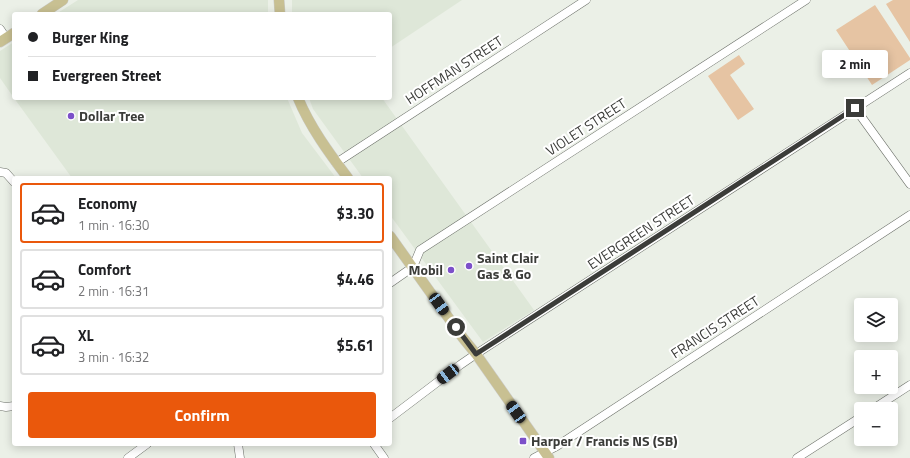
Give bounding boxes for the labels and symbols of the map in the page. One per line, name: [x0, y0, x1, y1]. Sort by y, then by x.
street label: HOFFMAN STREET: [401, 30, 507, 109]
callout: 2 min: [822, 50, 888, 78]
street label: VIOLET STREET: [541, 92, 631, 160]
route end: [846, 99, 864, 117]
place label: Dollar Tree: [79, 105, 145, 126]
marker: Dollar Tree: [66, 111, 76, 121]
street label: EVERGREEN STREET: [583, 189, 699, 274]
place label: Saint Clair Gas & Go: [477, 247, 539, 284]
place label: Mobil: [409, 259, 443, 280]
marker: Saint Clair Gas & Go: [464, 261, 474, 271]
marker: Mobil: [446, 265, 456, 275]
street label: FRANCIS STREET: [666, 290, 764, 363]
car: [427, 291, 451, 317]
route start: [447, 318, 465, 336]
car: [435, 362, 461, 386]
car: [504, 399, 528, 425]
place label: Harper / Francis NS (SB): [531, 430, 678, 451]
marker: Harper / Francis NS (SB): [518, 436, 528, 446]

